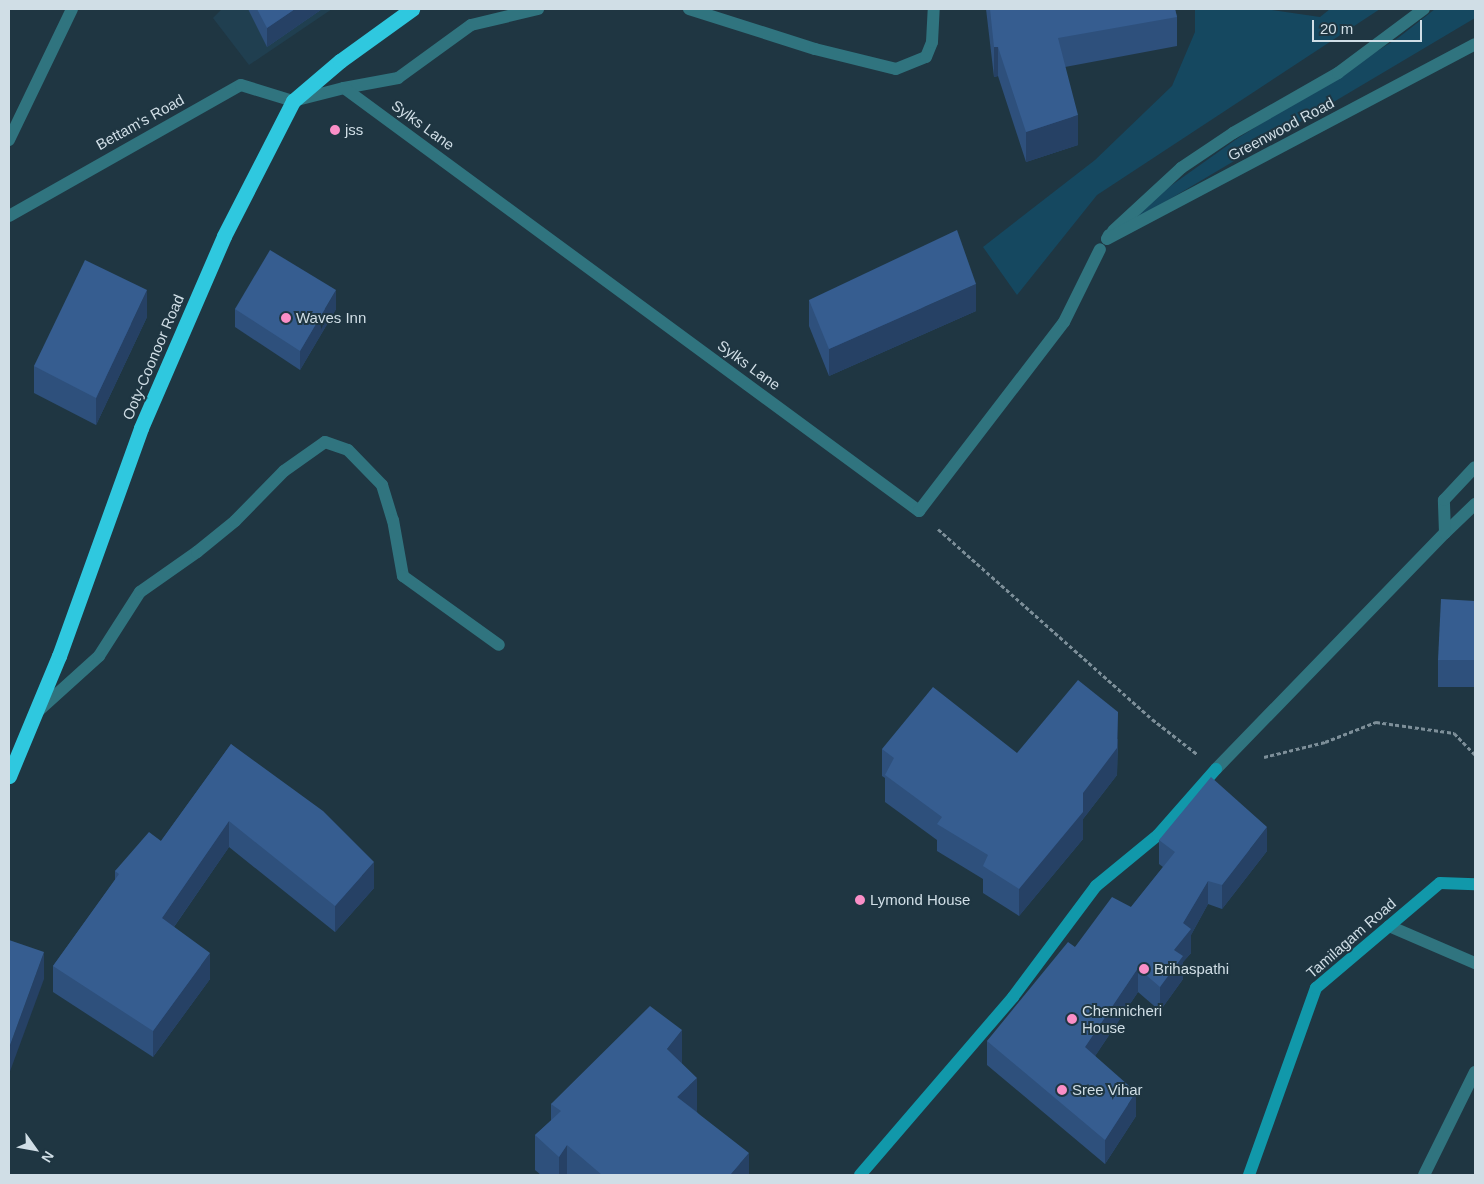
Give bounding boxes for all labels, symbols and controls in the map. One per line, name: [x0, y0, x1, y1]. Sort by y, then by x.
scale bar: [1314, 10, 1424, 42]
text: 20 m: [1320, 20, 1353, 37]
street label: Bettam's Road: [93, 90, 187, 154]
street label: Greenwood Road: [1225, 93, 1337, 165]
street label: Sylks Lane: [388, 96, 458, 154]
place label: jss: [345, 121, 363, 139]
marker: jss: [329, 124, 341, 136]
street label: Ooty-Coonoor Road: [118, 292, 188, 422]
place label: Waves Inn: [296, 309, 366, 327]
marker: Waves Inn: [280, 312, 292, 324]
street label: Sylks Lane: [714, 336, 784, 394]
place label: Lymond House: [870, 891, 970, 909]
marker: Lymond House: [854, 894, 866, 906]
street label: Tamilagam Road: [1303, 894, 1399, 982]
place label: Brihaspathi: [1154, 960, 1229, 978]
marker: Brihaspathi: [1138, 963, 1150, 975]
place label: Chennicheri House: [1082, 1001, 1162, 1036]
marker: Chennicheri House: [1066, 1013, 1078, 1025]
place label: Sree Vihar: [1072, 1081, 1143, 1099]
marker: Sree Vihar: [1056, 1084, 1068, 1096]
north arrow: [10, 1124, 60, 1174]
text: N: [38, 1148, 57, 1165]

